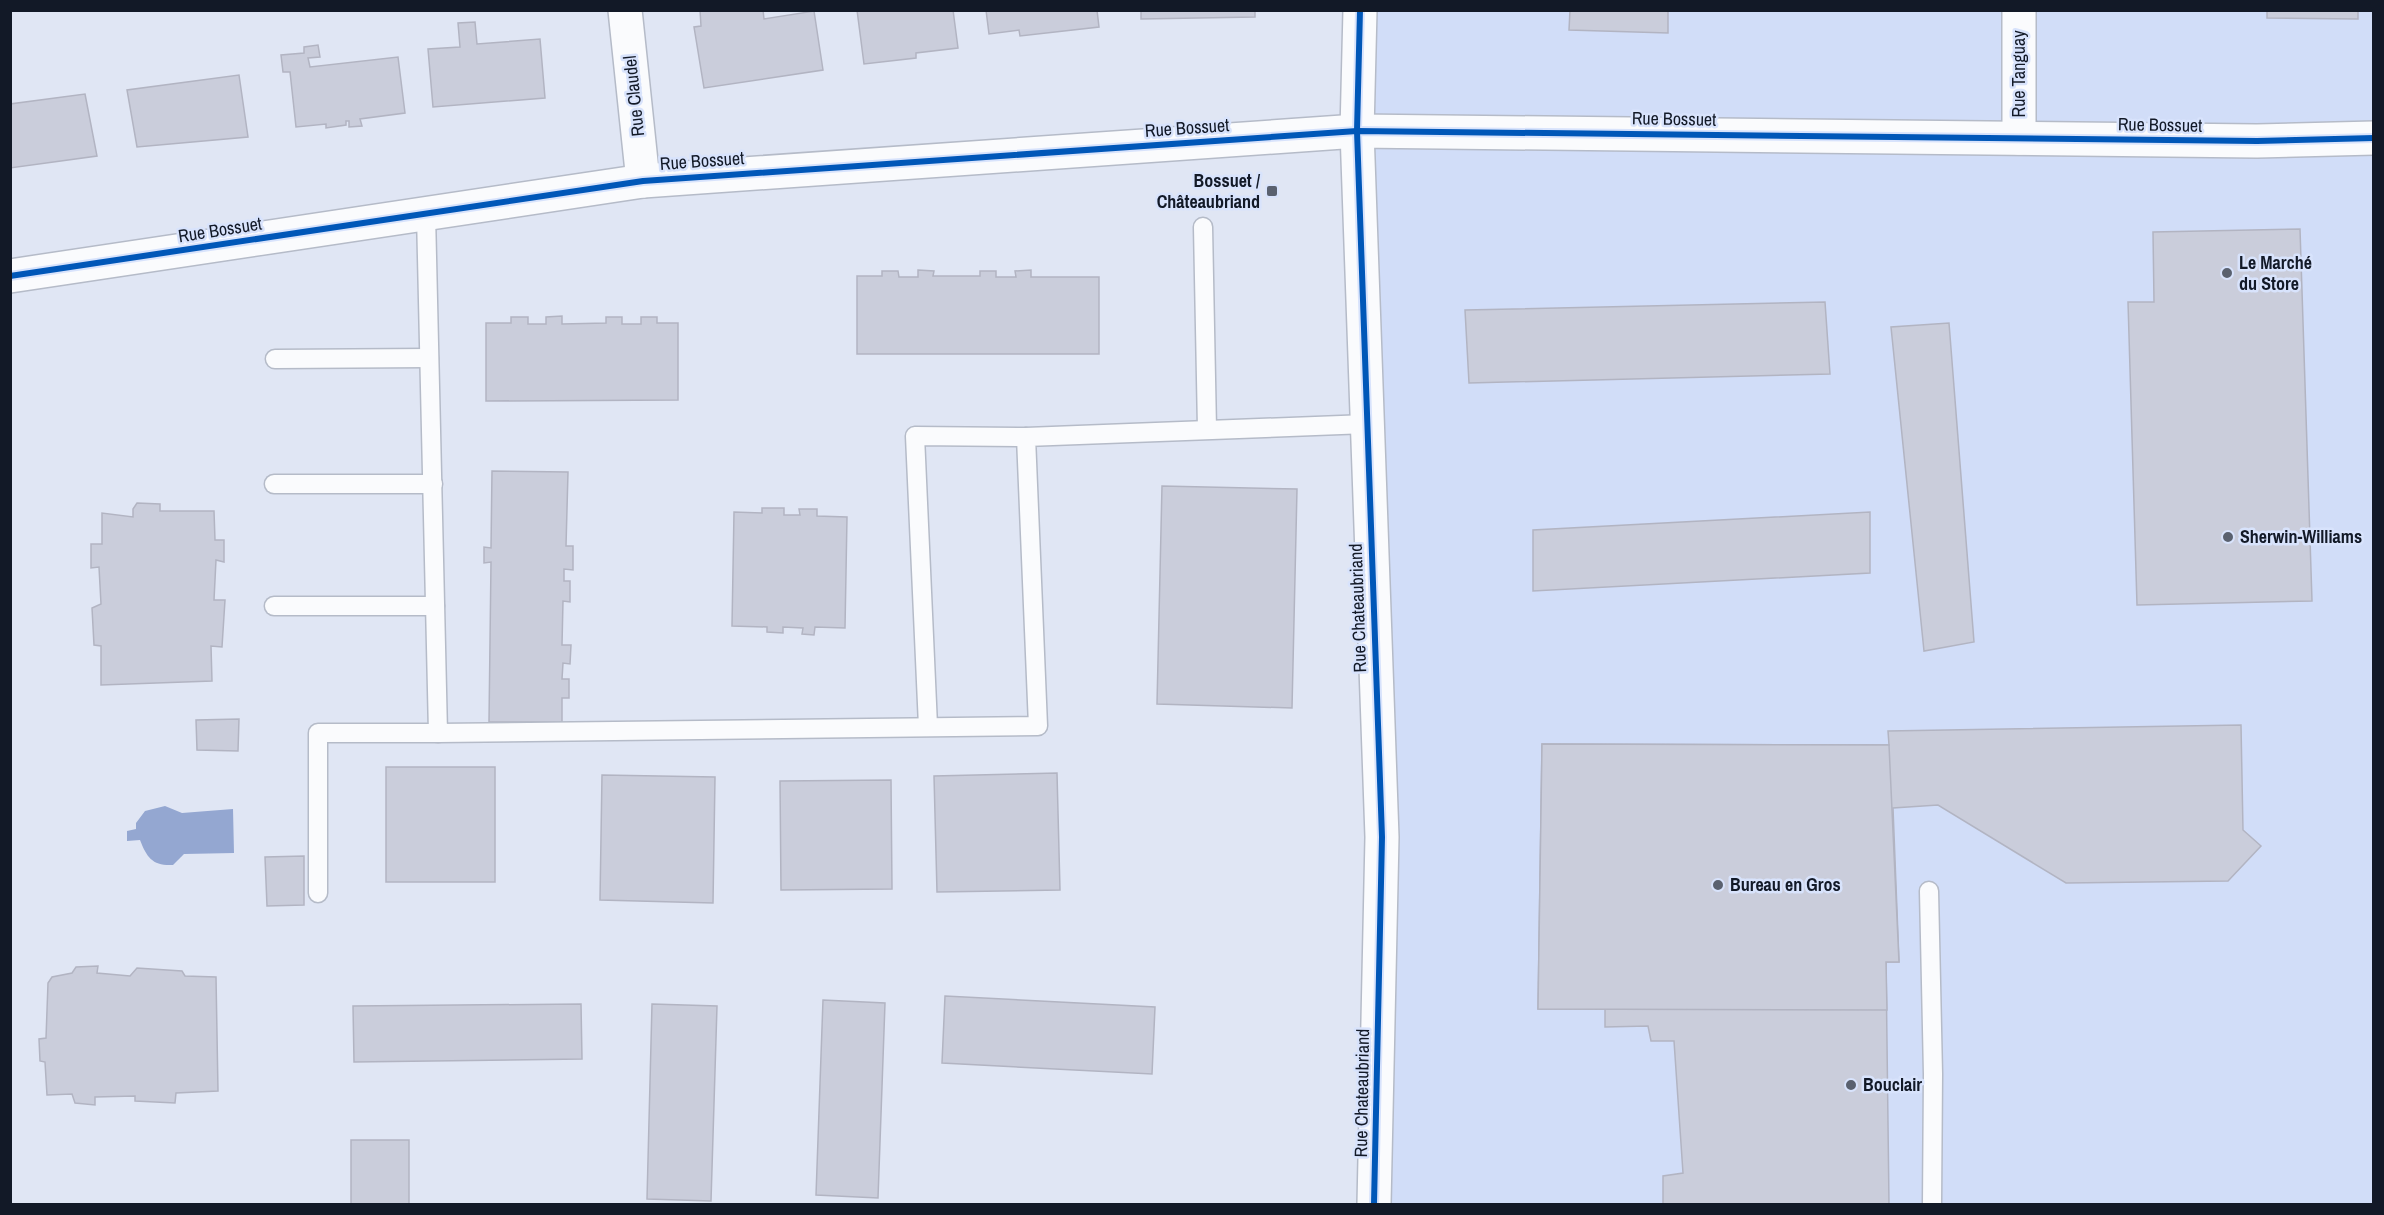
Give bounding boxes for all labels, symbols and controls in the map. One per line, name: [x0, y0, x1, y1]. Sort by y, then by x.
street label: Rue Tanguay: [2006, 30, 2031, 118]
street label: Rue Claudel: [617, 54, 650, 138]
street label: Rue Bossuet: [1632, 105, 1716, 132]
street label: Rue Bossuet: [2118, 111, 2202, 138]
street label: Rue Bossuet: [1144, 112, 1230, 143]
street label: Rue Bossuet: [659, 145, 745, 176]
place label: Bossuet / Châteaubriand: [1157, 168, 1261, 214]
marker: Bossuet / Châteaubriand: [1265, 184, 1279, 198]
street label: Rue Bossuet: [176, 211, 264, 248]
place label: Le Marché du Store: [2239, 250, 2312, 296]
marker: Le Marché du Store: [2220, 266, 2234, 280]
place label: Sherwin-Williams: [2240, 524, 2362, 549]
marker: Sherwin-Williams: [2221, 530, 2235, 544]
street label: Rue Chateaubriand: [1343, 543, 1372, 673]
place label: Bureau en Gros: [1730, 872, 1841, 897]
marker: Bureau en Gros: [1711, 878, 1725, 892]
street label: Rue Chateaubriand: [1348, 1028, 1375, 1158]
place label: Bouclair: [1863, 1072, 1922, 1097]
marker: Bouclair: [1844, 1078, 1858, 1092]

